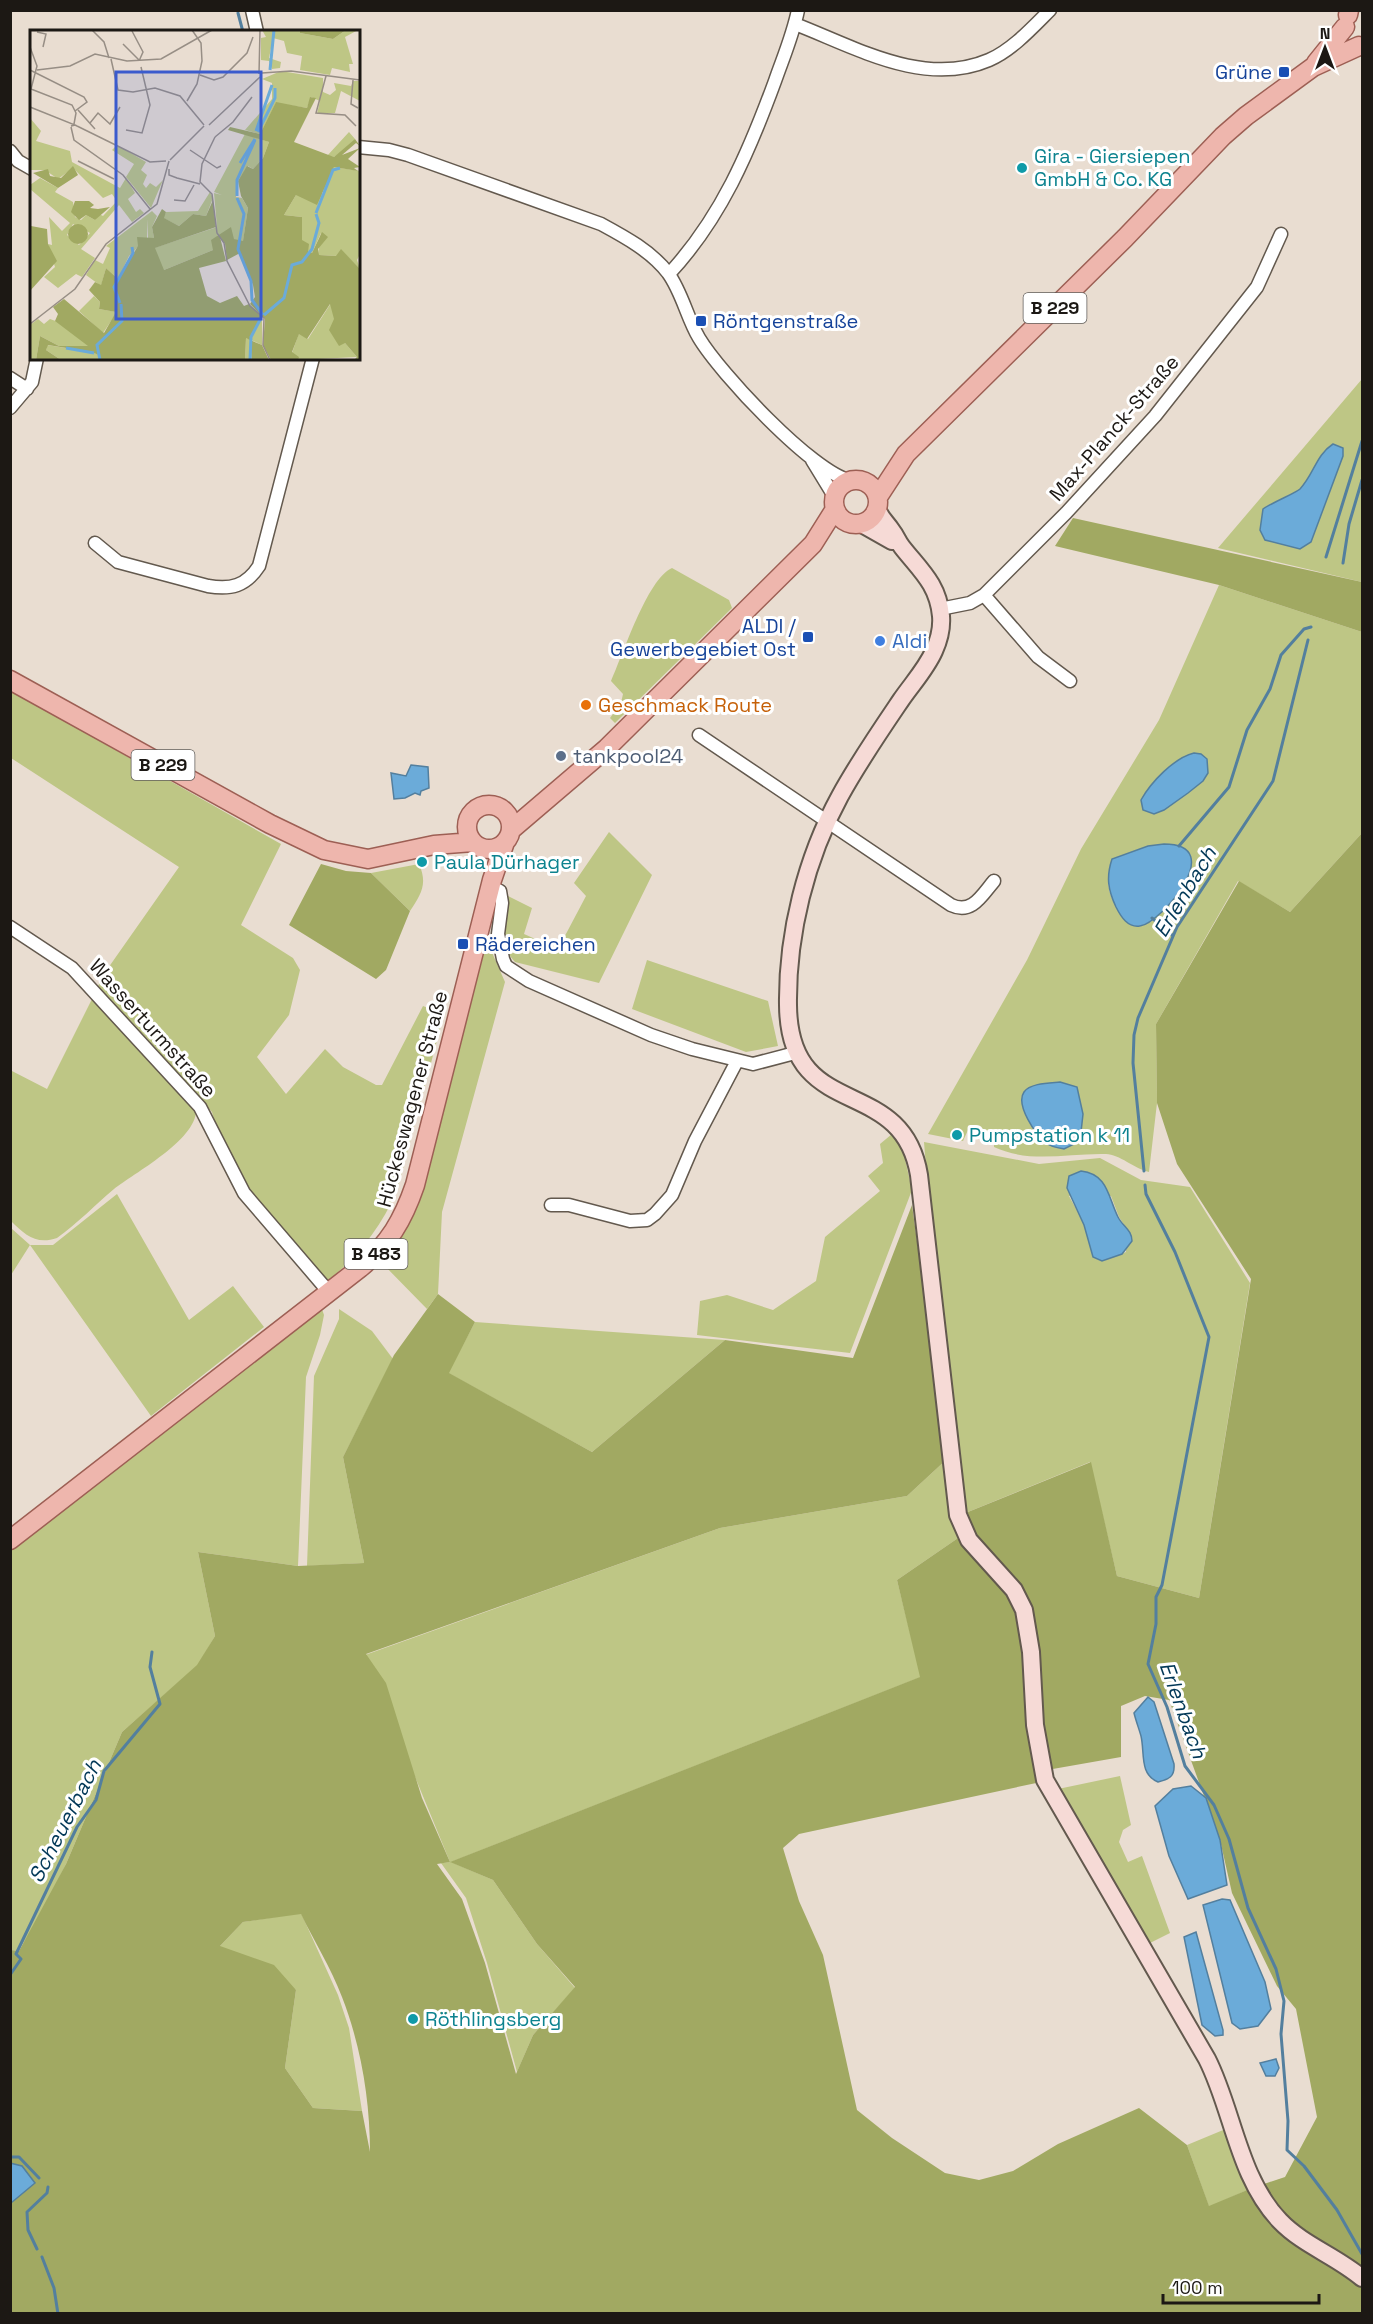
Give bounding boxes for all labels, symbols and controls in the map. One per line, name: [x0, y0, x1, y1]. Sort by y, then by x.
north arrow: [1295, 18, 1355, 78]
text: N: [1320, 23, 1330, 44]
inset map: [30, 30, 360, 360]
place label: Grüne: [1215, 59, 1272, 85]
marker: Grüne: [1277, 65, 1291, 79]
place label: Gira - Giersiepen GmbH & Co. KG: [1034, 143, 1191, 192]
marker: Gira - Giersiepen GmbH & Co. KG: [1015, 161, 1029, 175]
road number: B 229: [1024, 293, 1086, 323]
place label: Röntgenstraße: [713, 308, 858, 334]
marker: Röntgenstraße: [694, 314, 708, 328]
street label: Max-Planck-Straße: [1043, 349, 1185, 507]
place label: ALDI / Gewerbegebiet Ost: [610, 613, 797, 662]
place label: Aldi: [892, 628, 927, 654]
marker: ALDI / Gewerbegebiet Ost: [801, 630, 815, 644]
marker: Aldi: [873, 634, 887, 648]
place label: Geschmack Route: [598, 692, 772, 718]
marker: Geschmack Route: [579, 698, 593, 712]
place label: tankpool24: [573, 743, 683, 769]
marker: tankpool24: [554, 749, 568, 763]
road number: B 229: [132, 750, 195, 780]
water label: Erlenbach: [1147, 841, 1223, 942]
place label: Paula Dürhager: [434, 849, 580, 875]
marker: Paula Dürhager: [415, 855, 429, 869]
place label: Rädereichen: [475, 931, 596, 957]
marker: Rädereichen: [456, 937, 470, 951]
street label: Wasserturmstraße: [84, 953, 222, 1103]
street label: Hückeswagener Straße: [371, 988, 453, 1210]
place label: Pumpstation k 11: [969, 1122, 1130, 1148]
marker: Pumpstation k 11: [950, 1128, 964, 1142]
road number: B 483: [344, 1239, 407, 1269]
water label: Erlenbach: [1154, 1658, 1214, 1763]
water label: Scheuerbach: [22, 1754, 108, 1887]
place label: Röthlingsberg: [425, 2006, 561, 2032]
marker: Röthlingsberg: [406, 2012, 420, 2026]
scale bar: [1163, 2267, 1319, 2305]
text: 100 m: [1172, 2276, 1223, 2299]

